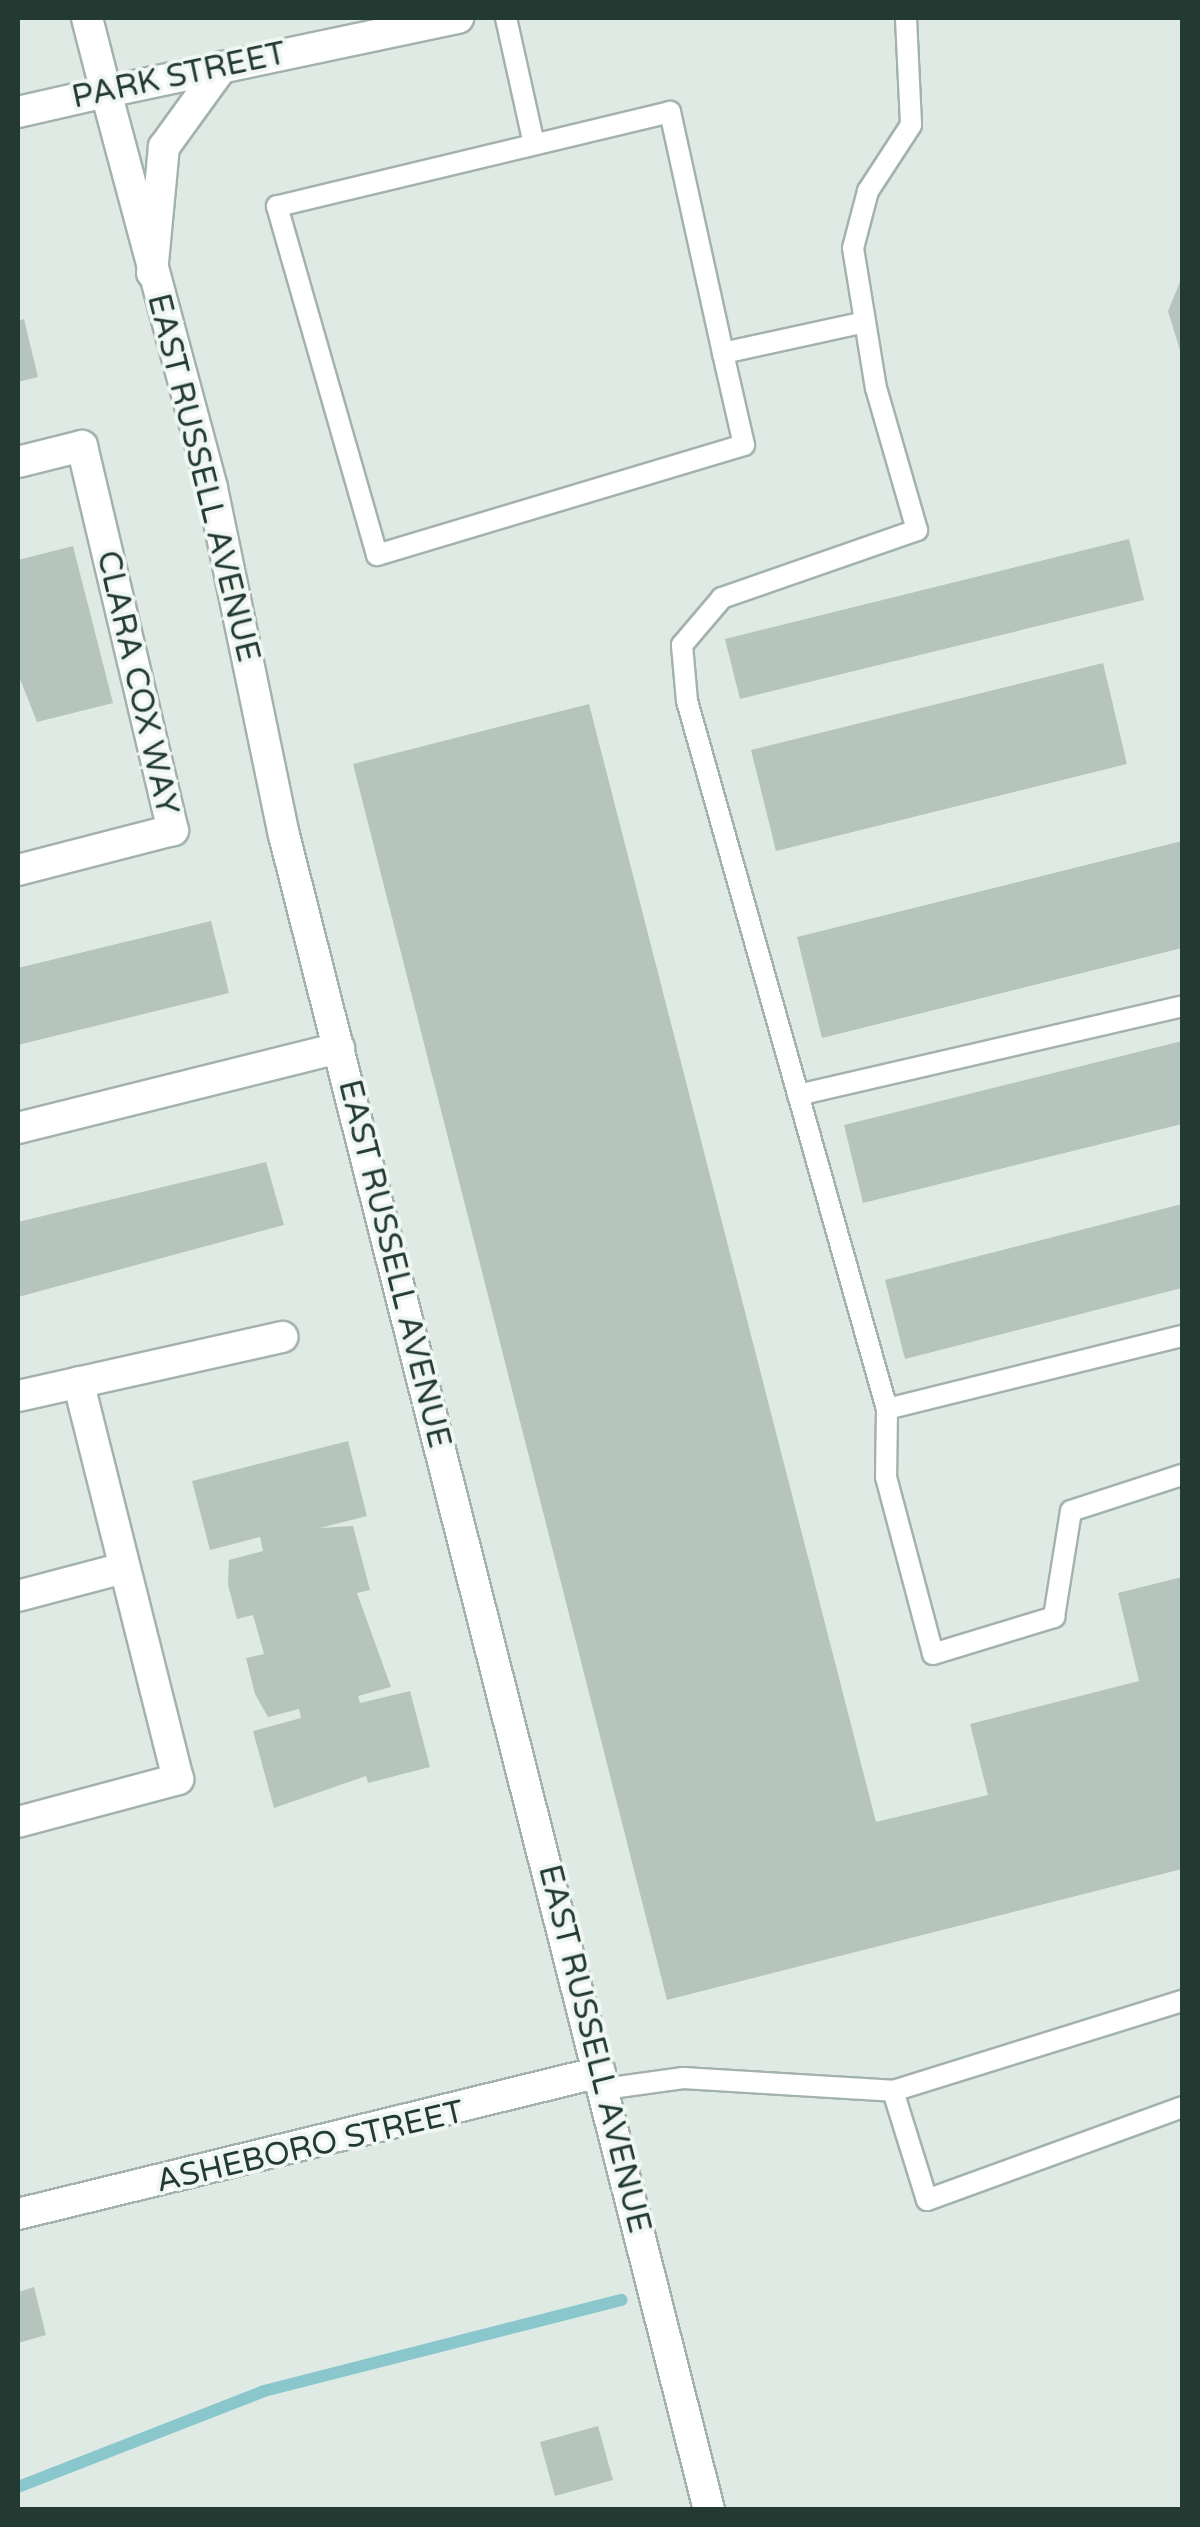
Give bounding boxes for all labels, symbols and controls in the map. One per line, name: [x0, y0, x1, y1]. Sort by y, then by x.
street label: PARK STREET: [69, 35, 289, 117]
street label: EAST RUSSELL AVENUE: [139, 290, 267, 666]
street label: CLARA COX WAY: [88, 547, 186, 819]
street label: EAST RUSSELL AVENUE: [330, 1076, 458, 1452]
street label: EAST RUSSELL AVENUE: [530, 1861, 658, 2237]
street label: ASHEBORO STREET: [152, 2093, 468, 2201]

